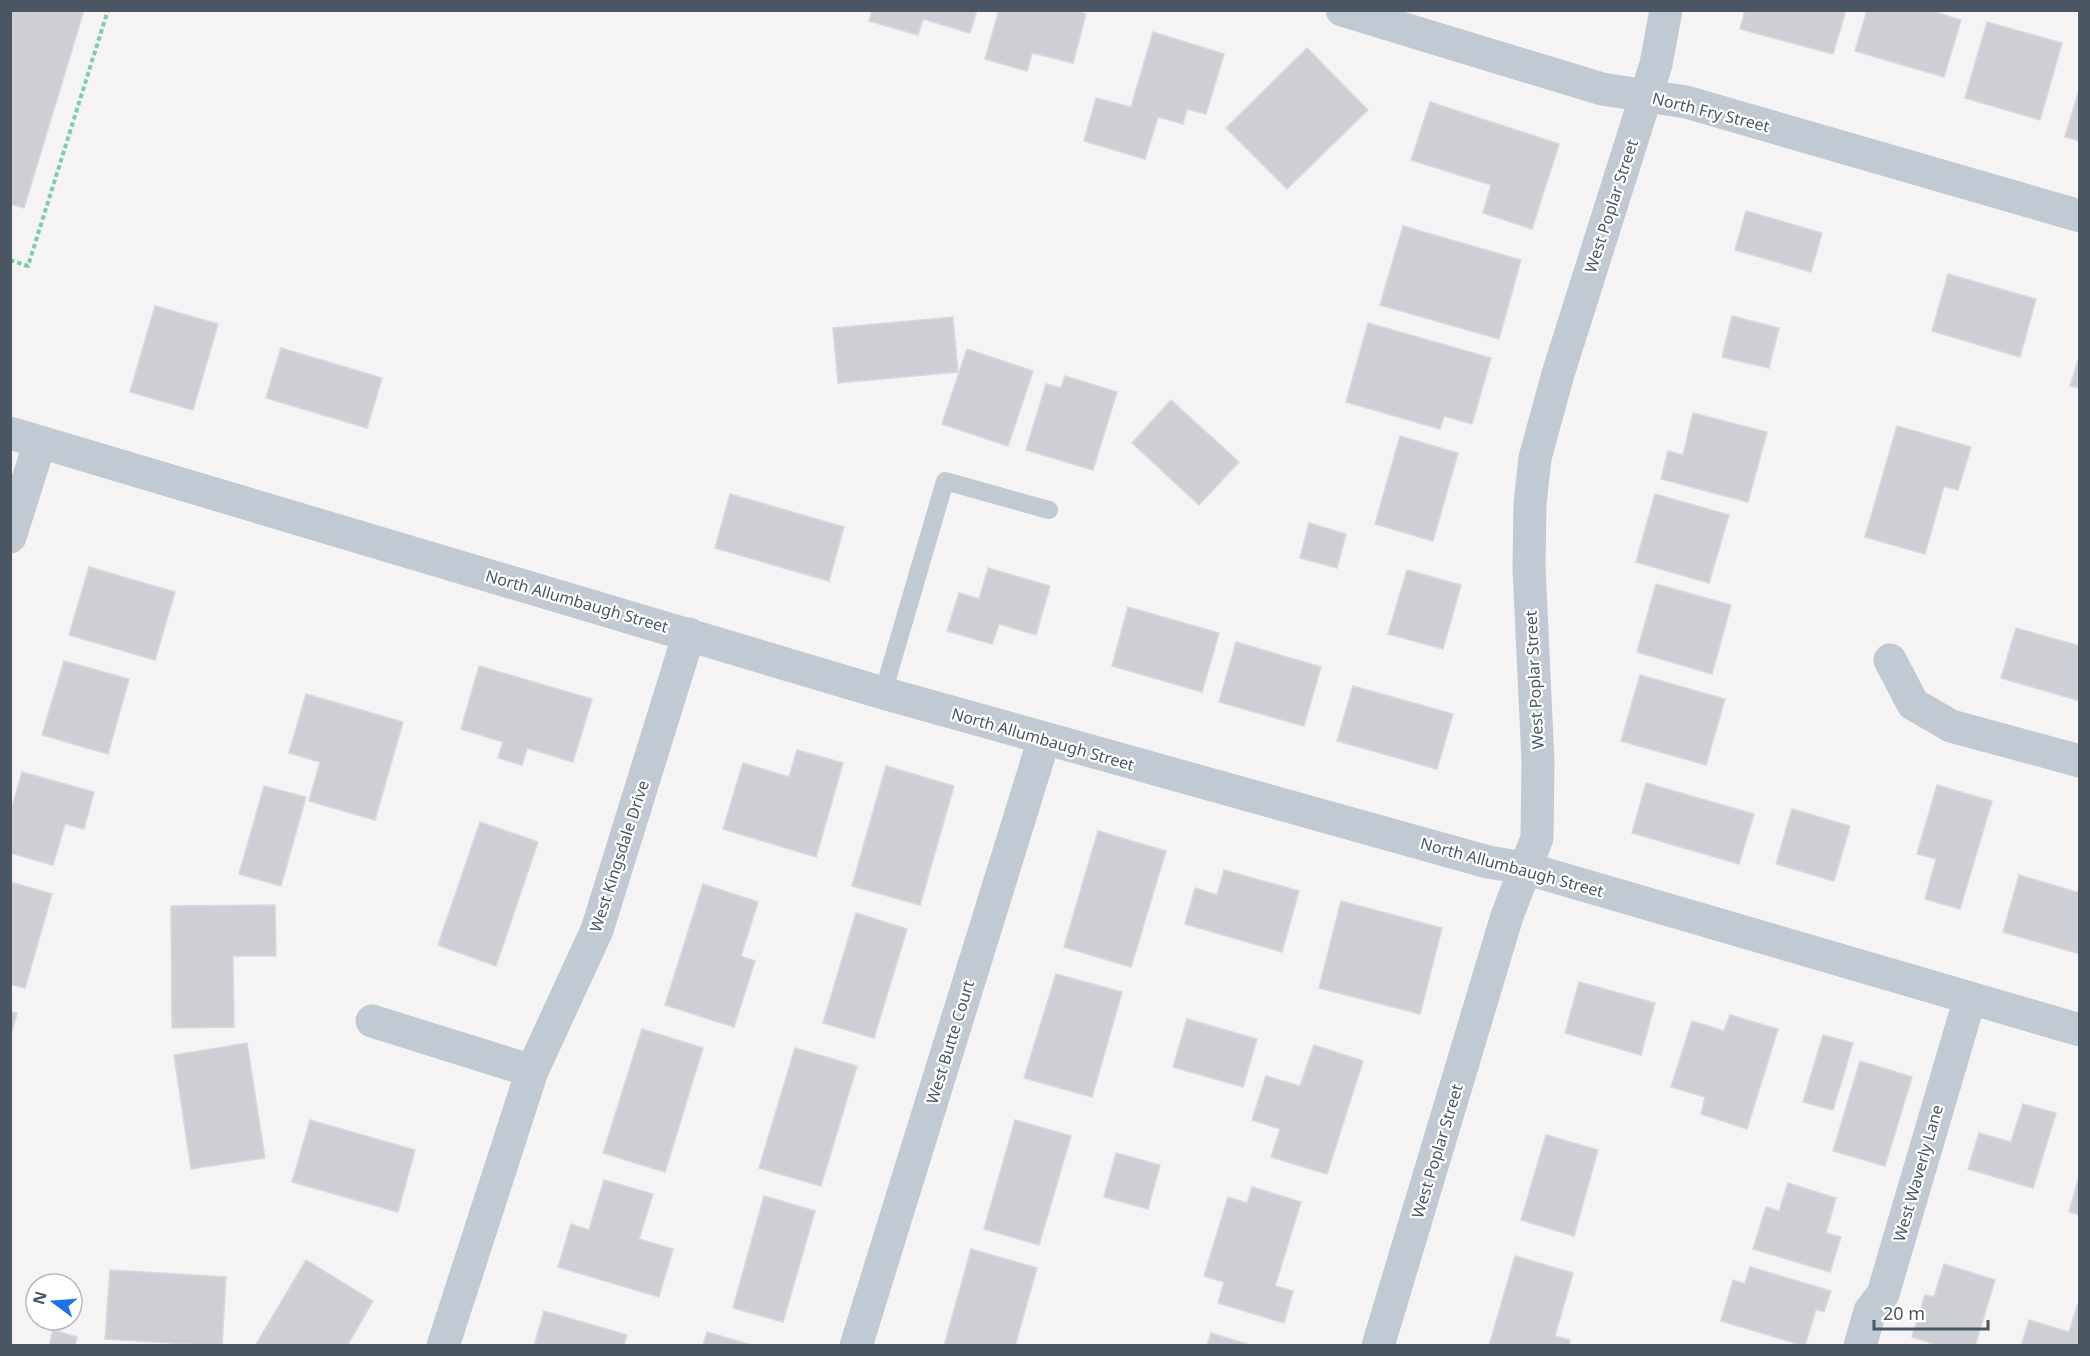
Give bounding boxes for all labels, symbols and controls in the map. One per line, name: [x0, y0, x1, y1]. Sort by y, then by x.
street label: North Fry Street: [1650, 87, 1772, 137]
street label: West Poplar Street: [1579, 136, 1643, 275]
street label: North Allumbaugh Street: [483, 564, 671, 638]
street label: West Poplar Street: [1519, 610, 1549, 750]
street label: North Allumbaugh Street: [949, 702, 1137, 776]
street label: West Kingsdale Drive: [584, 777, 654, 935]
street label: North Allumbaugh Street: [1418, 832, 1606, 902]
street label: West Butte Court: [921, 977, 979, 1107]
street label: West Poplar Street: [1406, 1081, 1468, 1221]
street label: West Waverly Lane: [1888, 1102, 1948, 1244]
north arrow: [24, 1272, 84, 1332]
text: N: [27, 1289, 52, 1307]
scale bar: [1874, 1293, 1988, 1331]
text: 20 m: [1883, 1301, 1925, 1325]

